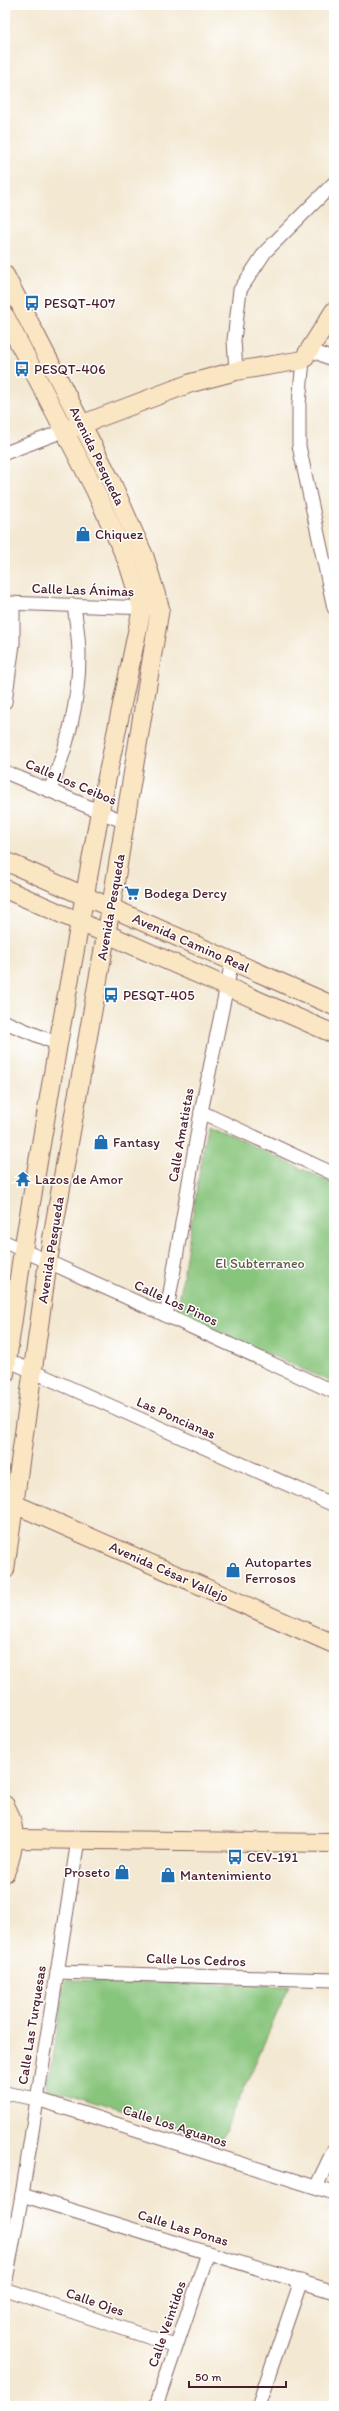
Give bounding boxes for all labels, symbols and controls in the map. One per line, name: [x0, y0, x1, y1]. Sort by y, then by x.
bus stop icon: PESQT-407: [23, 294, 41, 312]
place label: PESQT-407: [44, 295, 115, 312]
bus stop icon: PESQT-406: [13, 360, 31, 378]
place label: PESQT-406: [34, 361, 106, 378]
street label: Avenida Pesqueda: [66, 404, 129, 509]
shop icon: Chiquez: [74, 525, 92, 543]
place label: Chiquez: [95, 526, 144, 543]
street label: Calle Las Ánimas: [31, 580, 135, 600]
street label: Calle Los Ceibos: [23, 755, 119, 809]
street label: Avenida Pesqueda: [93, 852, 129, 962]
supermarket icon: Bodega Dercy: [123, 884, 141, 902]
place label: Bodega Dercy: [144, 885, 227, 902]
street label: Avenida Camino Real: [130, 910, 252, 976]
bus stop icon: PESQT-405: [102, 986, 120, 1004]
place label: PESQT-405: [123, 987, 195, 1004]
street label: Calle Amatistas: [164, 1086, 198, 1184]
shop icon: Fantasy: [92, 1133, 110, 1151]
place label: Fantasy: [113, 1134, 160, 1151]
temple icon: Lazos de Amor: [14, 1170, 32, 1188]
place label: Lazos de Amor: [35, 1171, 124, 1188]
street label: Avenida Pesqueda: [34, 1195, 68, 1305]
park label: El Subterraneo: [215, 1255, 305, 1272]
street label: Calle Los Pinos: [131, 1276, 221, 1330]
street label: Las Poncianas: [134, 1393, 218, 1443]
street label: Avenida César Vallejo: [107, 1538, 231, 1606]
place label: Autopartes Ferrosos: [245, 1554, 312, 1587]
shop icon: Autopartes Ferrosos: [224, 1561, 242, 1579]
bus stop icon: CEV-191: [226, 1848, 244, 1866]
place label: CEV-191: [247, 1849, 298, 1866]
shop icon: Proseto: [113, 1863, 131, 1881]
place label: Proseto: [64, 1864, 110, 1881]
shop icon: Mantenimiento: [159, 1866, 177, 1884]
place label: Mantenimiento: [180, 1867, 271, 1884]
street label: Calle Los Cedros: [146, 1950, 246, 1970]
street label: Calle Las Turquesas: [14, 1964, 50, 2086]
street label: Calle Los Aguanos: [120, 2101, 230, 2151]
street label: Calle Las Ponas: [135, 2206, 231, 2250]
street label: Calle Veintidos: [144, 2279, 190, 2369]
street label: Calle Ojes: [64, 2284, 126, 2320]
scale bar: [189, 2363, 286, 2389]
text: 50 m: [195, 2370, 221, 2384]

